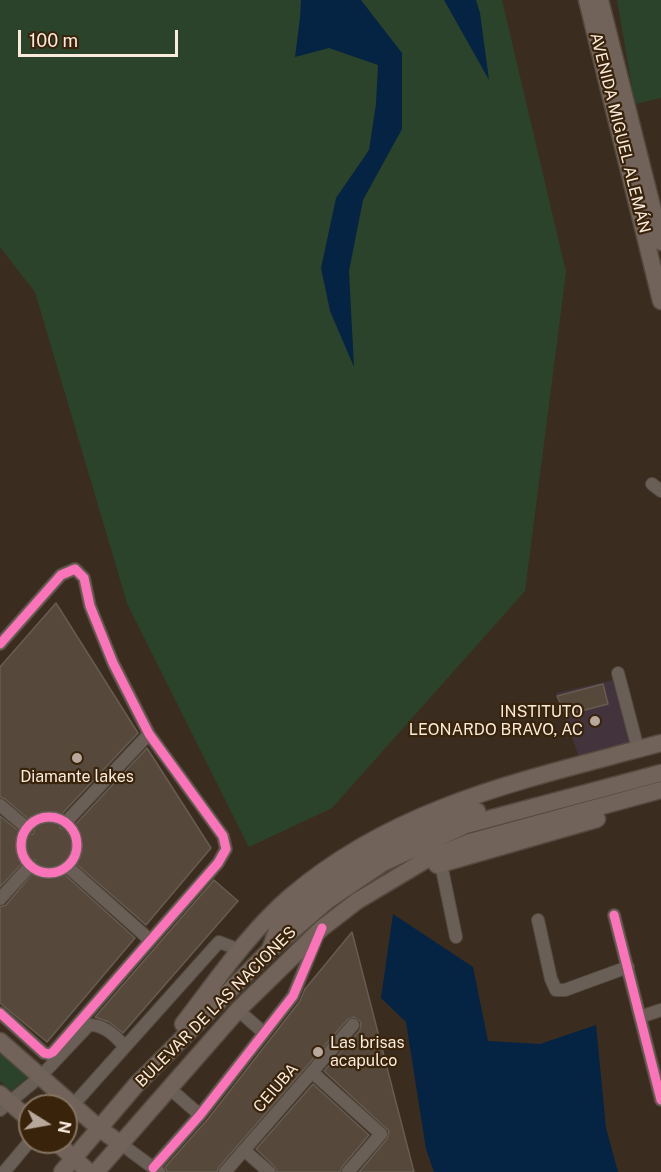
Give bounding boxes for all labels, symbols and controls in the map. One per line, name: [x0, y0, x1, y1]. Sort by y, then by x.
scale bar: [21, 18, 182, 56]
text: 100 m: [29, 30, 78, 51]
street label: AVENIDA MIGUEL ALEMÁN: [586, 31, 654, 235]
place label: INSTITUTO LEONARDO BRAVO, AC: [409, 702, 583, 740]
marker: INSTITUTO LEONARDO BRAVO, AC: [588, 714, 602, 728]
marker: Diamante lakes: [70, 751, 84, 765]
place label: Diamante lakes: [20, 767, 134, 787]
street label: BULEVAR DE LAS NACIONES: [132, 923, 300, 1091]
place label: Las brisas acapulco: [330, 1033, 404, 1071]
marker: Las brisas acapulco: [311, 1045, 325, 1059]
street label: CEIUBA: [249, 1060, 303, 1116]
north arrow: [18, 1094, 78, 1154]
text: N: [54, 1119, 75, 1135]

